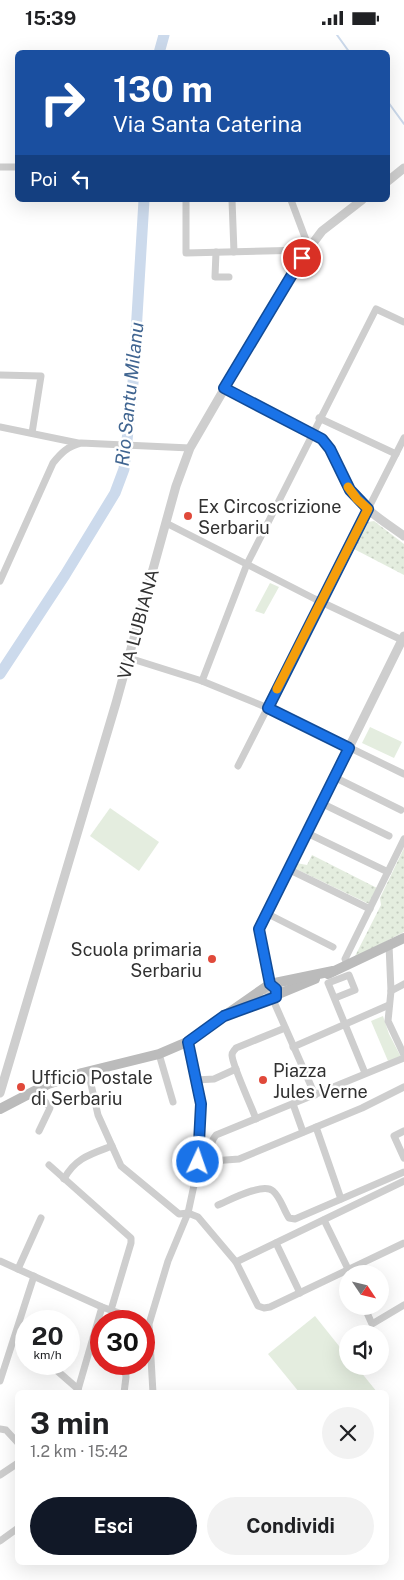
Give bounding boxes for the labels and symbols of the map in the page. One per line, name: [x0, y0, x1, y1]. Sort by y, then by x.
pin: [281, 237, 323, 279]
water label: Rio Santu Milanu: [110, 321, 148, 467]
place label: Ex Circoscrizione Serbariu: [198, 496, 341, 538]
marker: Ex Circoscrizione Serbariu: [182, 510, 194, 522]
street label: VIA LUBIANA: [113, 566, 163, 681]
place label: Scuola primaria Serbariu: [71, 939, 202, 981]
marker: Scuola primaria Serbariu: [206, 953, 218, 965]
place label: Piazza Jules Verne: [273, 1060, 368, 1102]
place label: Ufficio Postale di Serbariu: [31, 1067, 153, 1109]
marker: Piazza Jules Verne: [257, 1074, 269, 1086]
marker: Ufficio Postale di Serbariu: [15, 1081, 27, 1093]
position arrow: [171, 1135, 223, 1187]
north arrow: [339, 1265, 389, 1315]
speed limit sign: 30: [90, 1310, 155, 1375]

